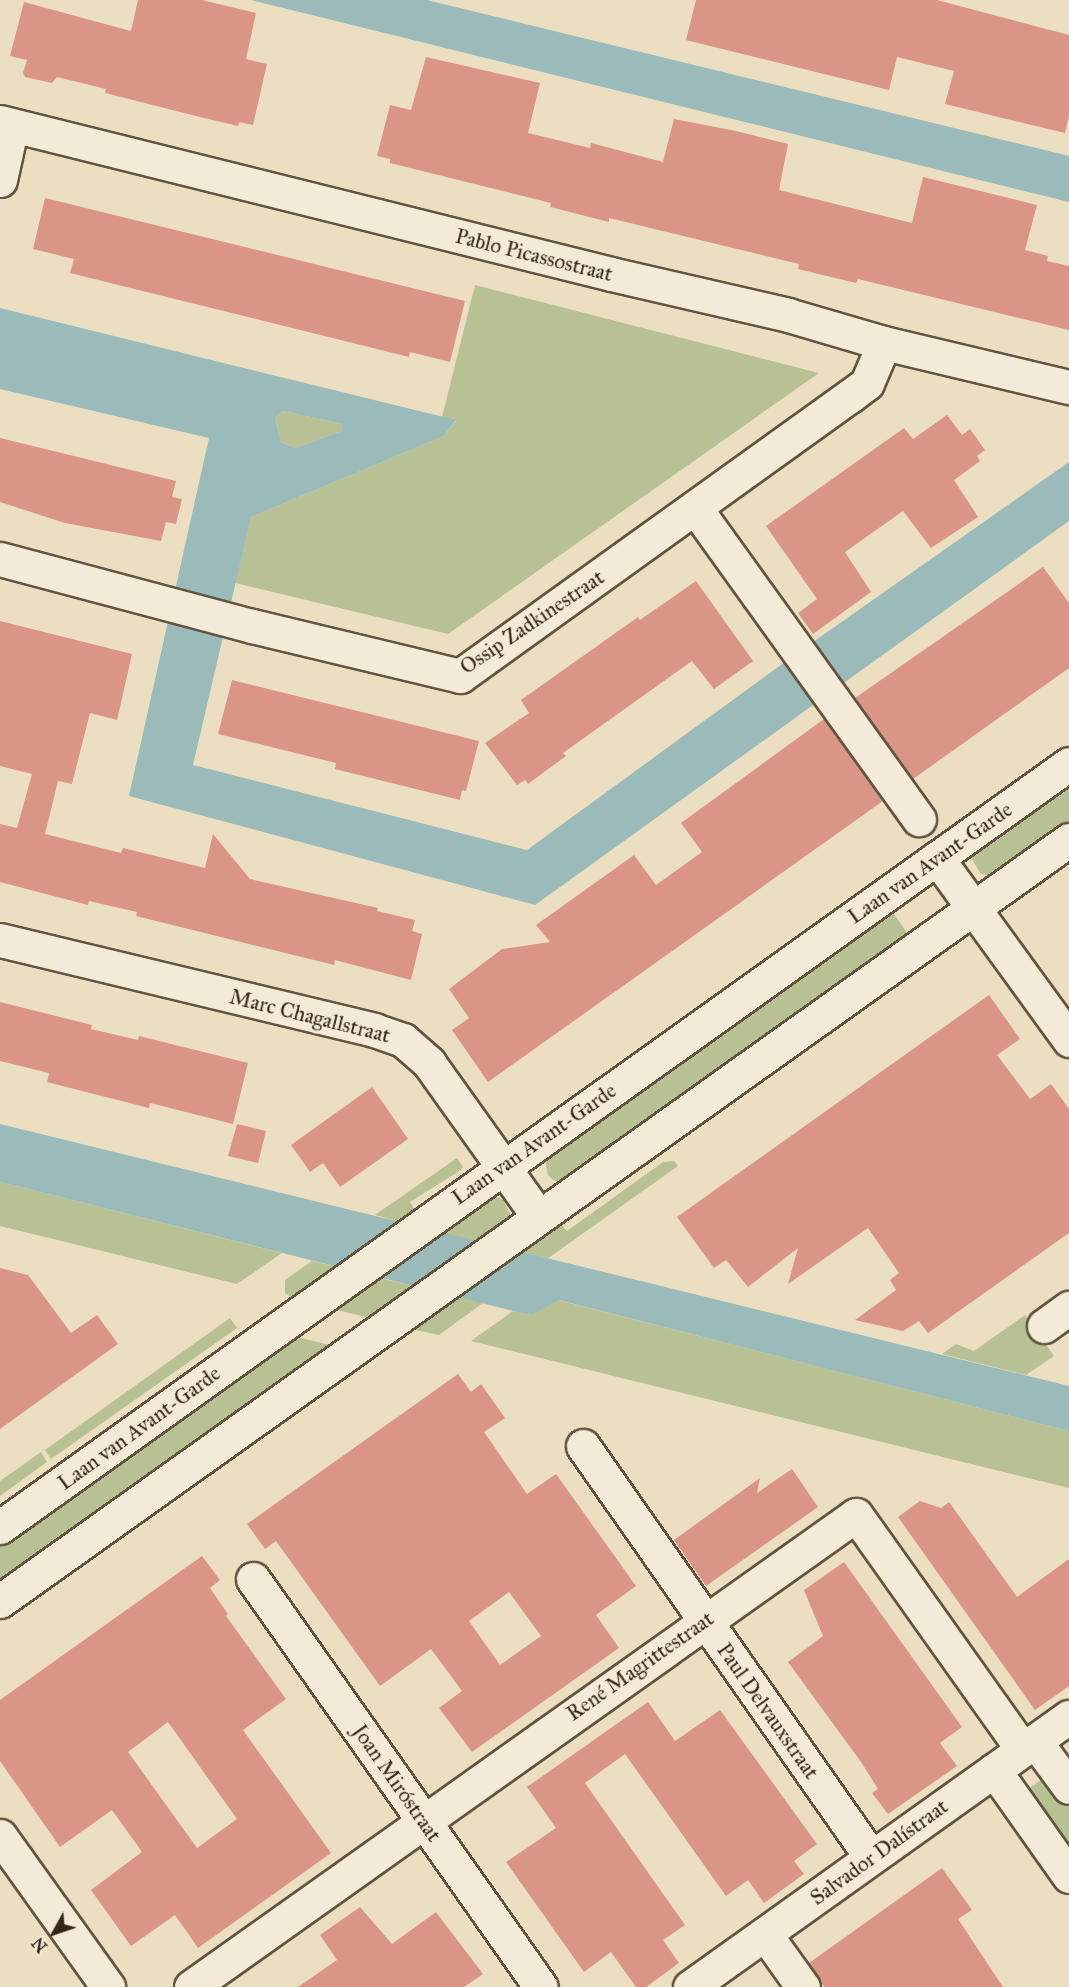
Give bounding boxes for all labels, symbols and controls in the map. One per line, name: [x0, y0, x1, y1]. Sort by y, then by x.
street label: Pablo Picassostraat: [453, 223, 615, 287]
street label: Ossip Zadkinestraat: [455, 564, 609, 680]
street label: Laan van Avant-Garde: [843, 797, 1017, 929]
street label: Marc Chagallstraat: [227, 984, 393, 1048]
street label: Laan van Avant-Garde: [447, 1078, 621, 1210]
street label: Laan van Avant-Garde: [53, 1361, 225, 1495]
street label: René Magrittestraat: [562, 1606, 718, 1726]
street label: Paul Delvauxstraat: [712, 1638, 824, 1784]
street label: Joan Miróstraat: [347, 1719, 447, 1847]
street label: Salvador Dalístraat: [805, 1794, 953, 1910]
north arrow: [24, 1903, 84, 1963]
text: N: [28, 1934, 51, 1956]

